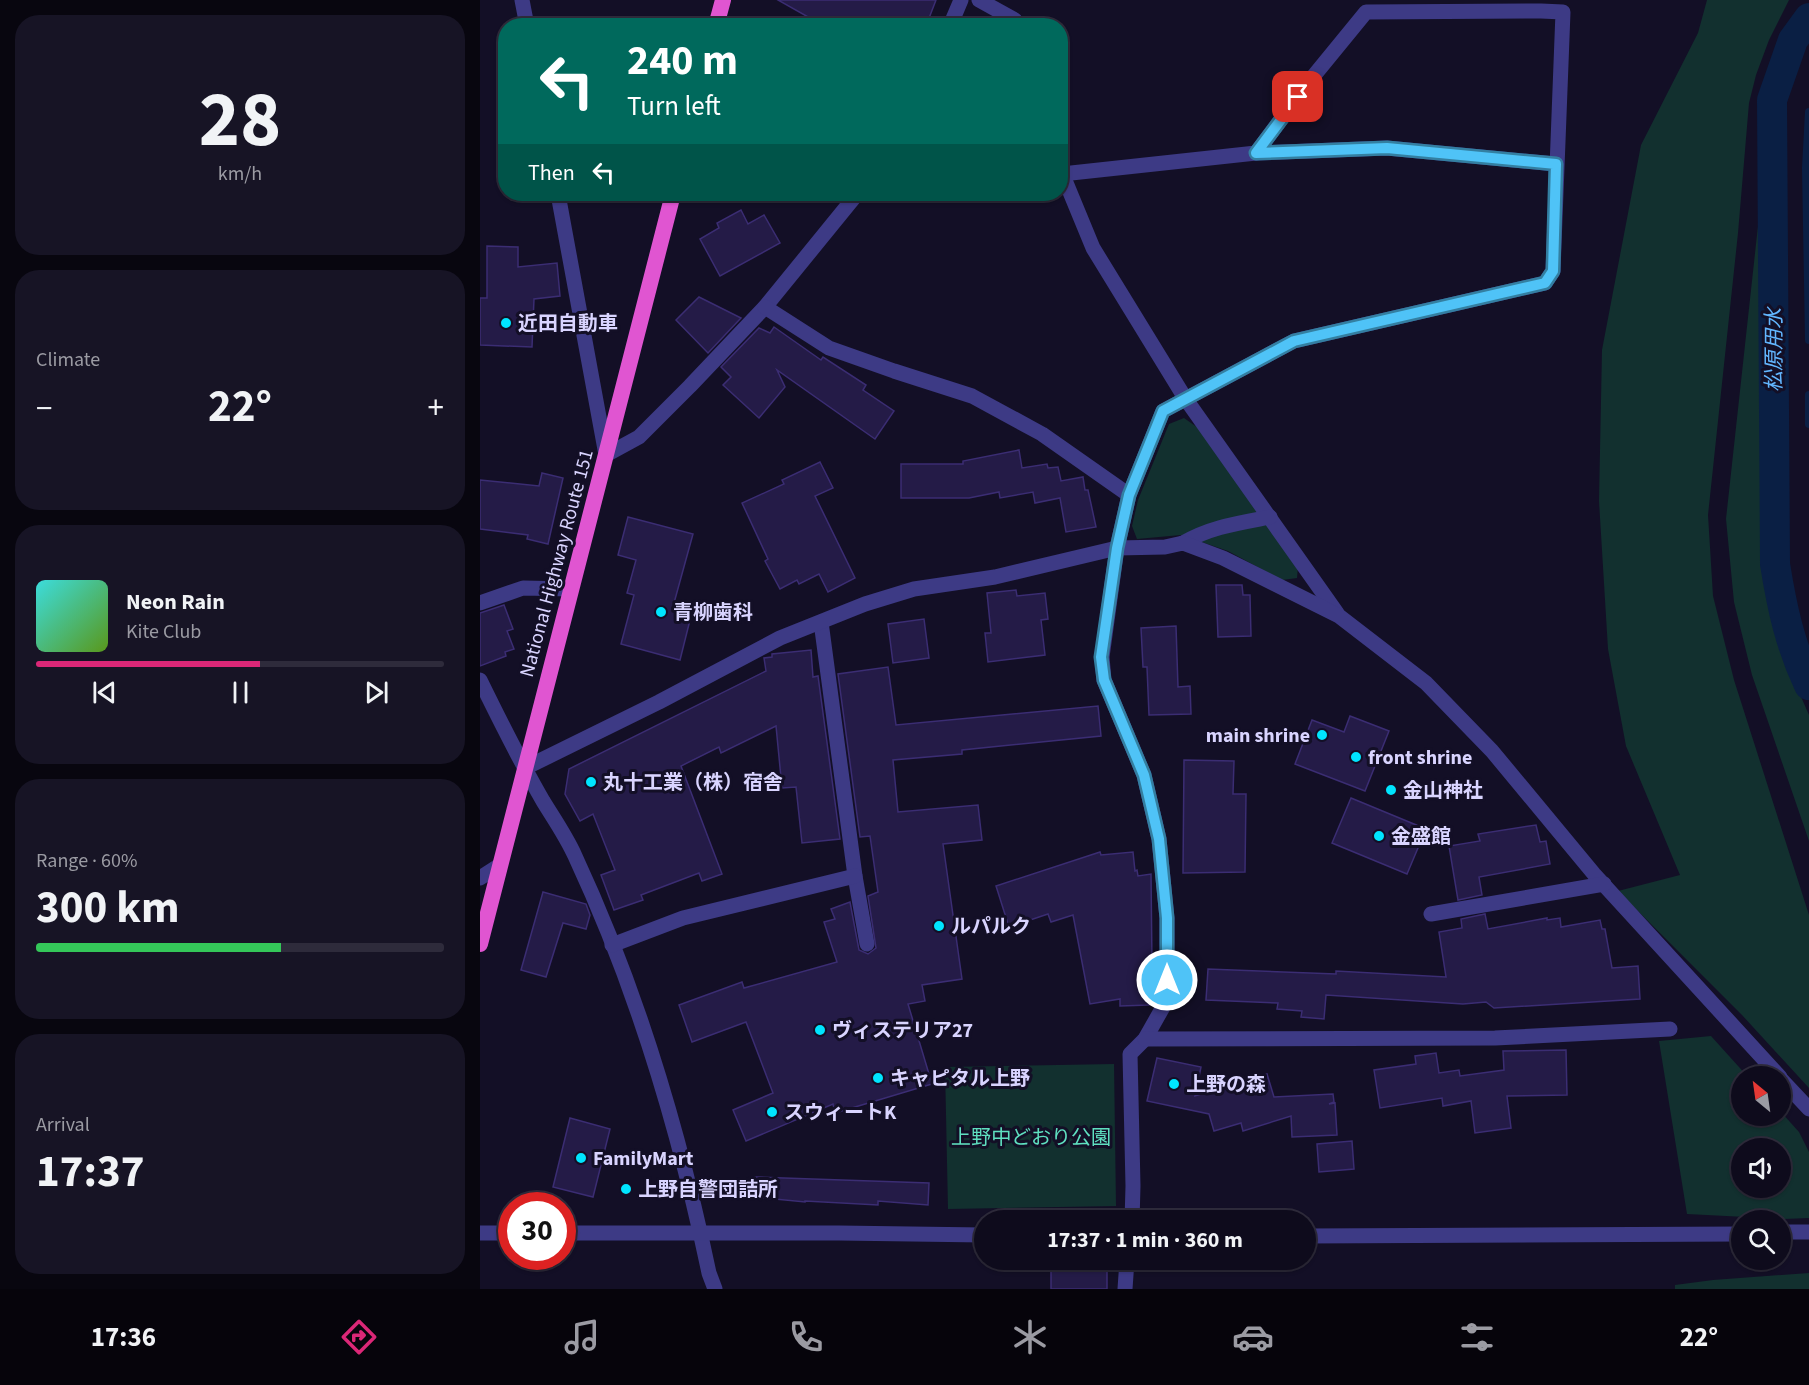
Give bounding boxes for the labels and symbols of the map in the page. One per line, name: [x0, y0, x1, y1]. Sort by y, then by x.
pin: [1272, 71, 1323, 122]
water label: 松原用水: [1759, 306, 1789, 392]
place label: 近田自動車: [518, 310, 618, 338]
marker: 近田自動車: [499, 316, 513, 330]
street label: National Highway Route 151: [513, 446, 601, 680]
place label: 青柳歯科: [673, 599, 753, 627]
marker: 青柳歯科: [654, 605, 668, 619]
place label: main shrine: [1206, 722, 1310, 750]
marker: main shrine: [1315, 728, 1329, 742]
place label: front shrine: [1368, 744, 1472, 772]
marker: front shrine: [1349, 750, 1363, 764]
place label: 丸十工業（株）宿舎: [603, 769, 783, 797]
marker: 丸十工業（株）宿舎: [584, 775, 598, 789]
place label: 金山神社: [1403, 777, 1483, 805]
marker: 金山神社: [1384, 783, 1398, 797]
place label: 金盛館: [1391, 823, 1451, 851]
marker: 金盛館: [1372, 829, 1386, 843]
place label: ルパルク: [951, 913, 1031, 941]
marker: ルパルク: [932, 919, 946, 933]
position arrow: [1135, 948, 1199, 1012]
place label: ヴィステリア27: [832, 1017, 973, 1045]
marker: ヴィステリア27: [813, 1023, 827, 1037]
place label: キャピタル上野: [890, 1065, 1030, 1093]
north arrow: [1731, 1066, 1791, 1126]
marker: キャピタル上野: [871, 1071, 885, 1085]
place label: 上野の森: [1186, 1071, 1266, 1099]
marker: 上野の森: [1167, 1077, 1181, 1091]
place label: スウィートK: [784, 1099, 897, 1127]
marker: スウィートK: [765, 1105, 779, 1119]
park label: 上野中どおり公園: [951, 1124, 1111, 1152]
place label: FamilyMart: [593, 1145, 694, 1173]
marker: FamilyMart: [574, 1151, 588, 1165]
place label: 上野自警団詰所: [638, 1176, 778, 1204]
marker: 上野自警団詰所: [619, 1182, 633, 1196]
speed limit sign: 30: [498, 1192, 576, 1270]

